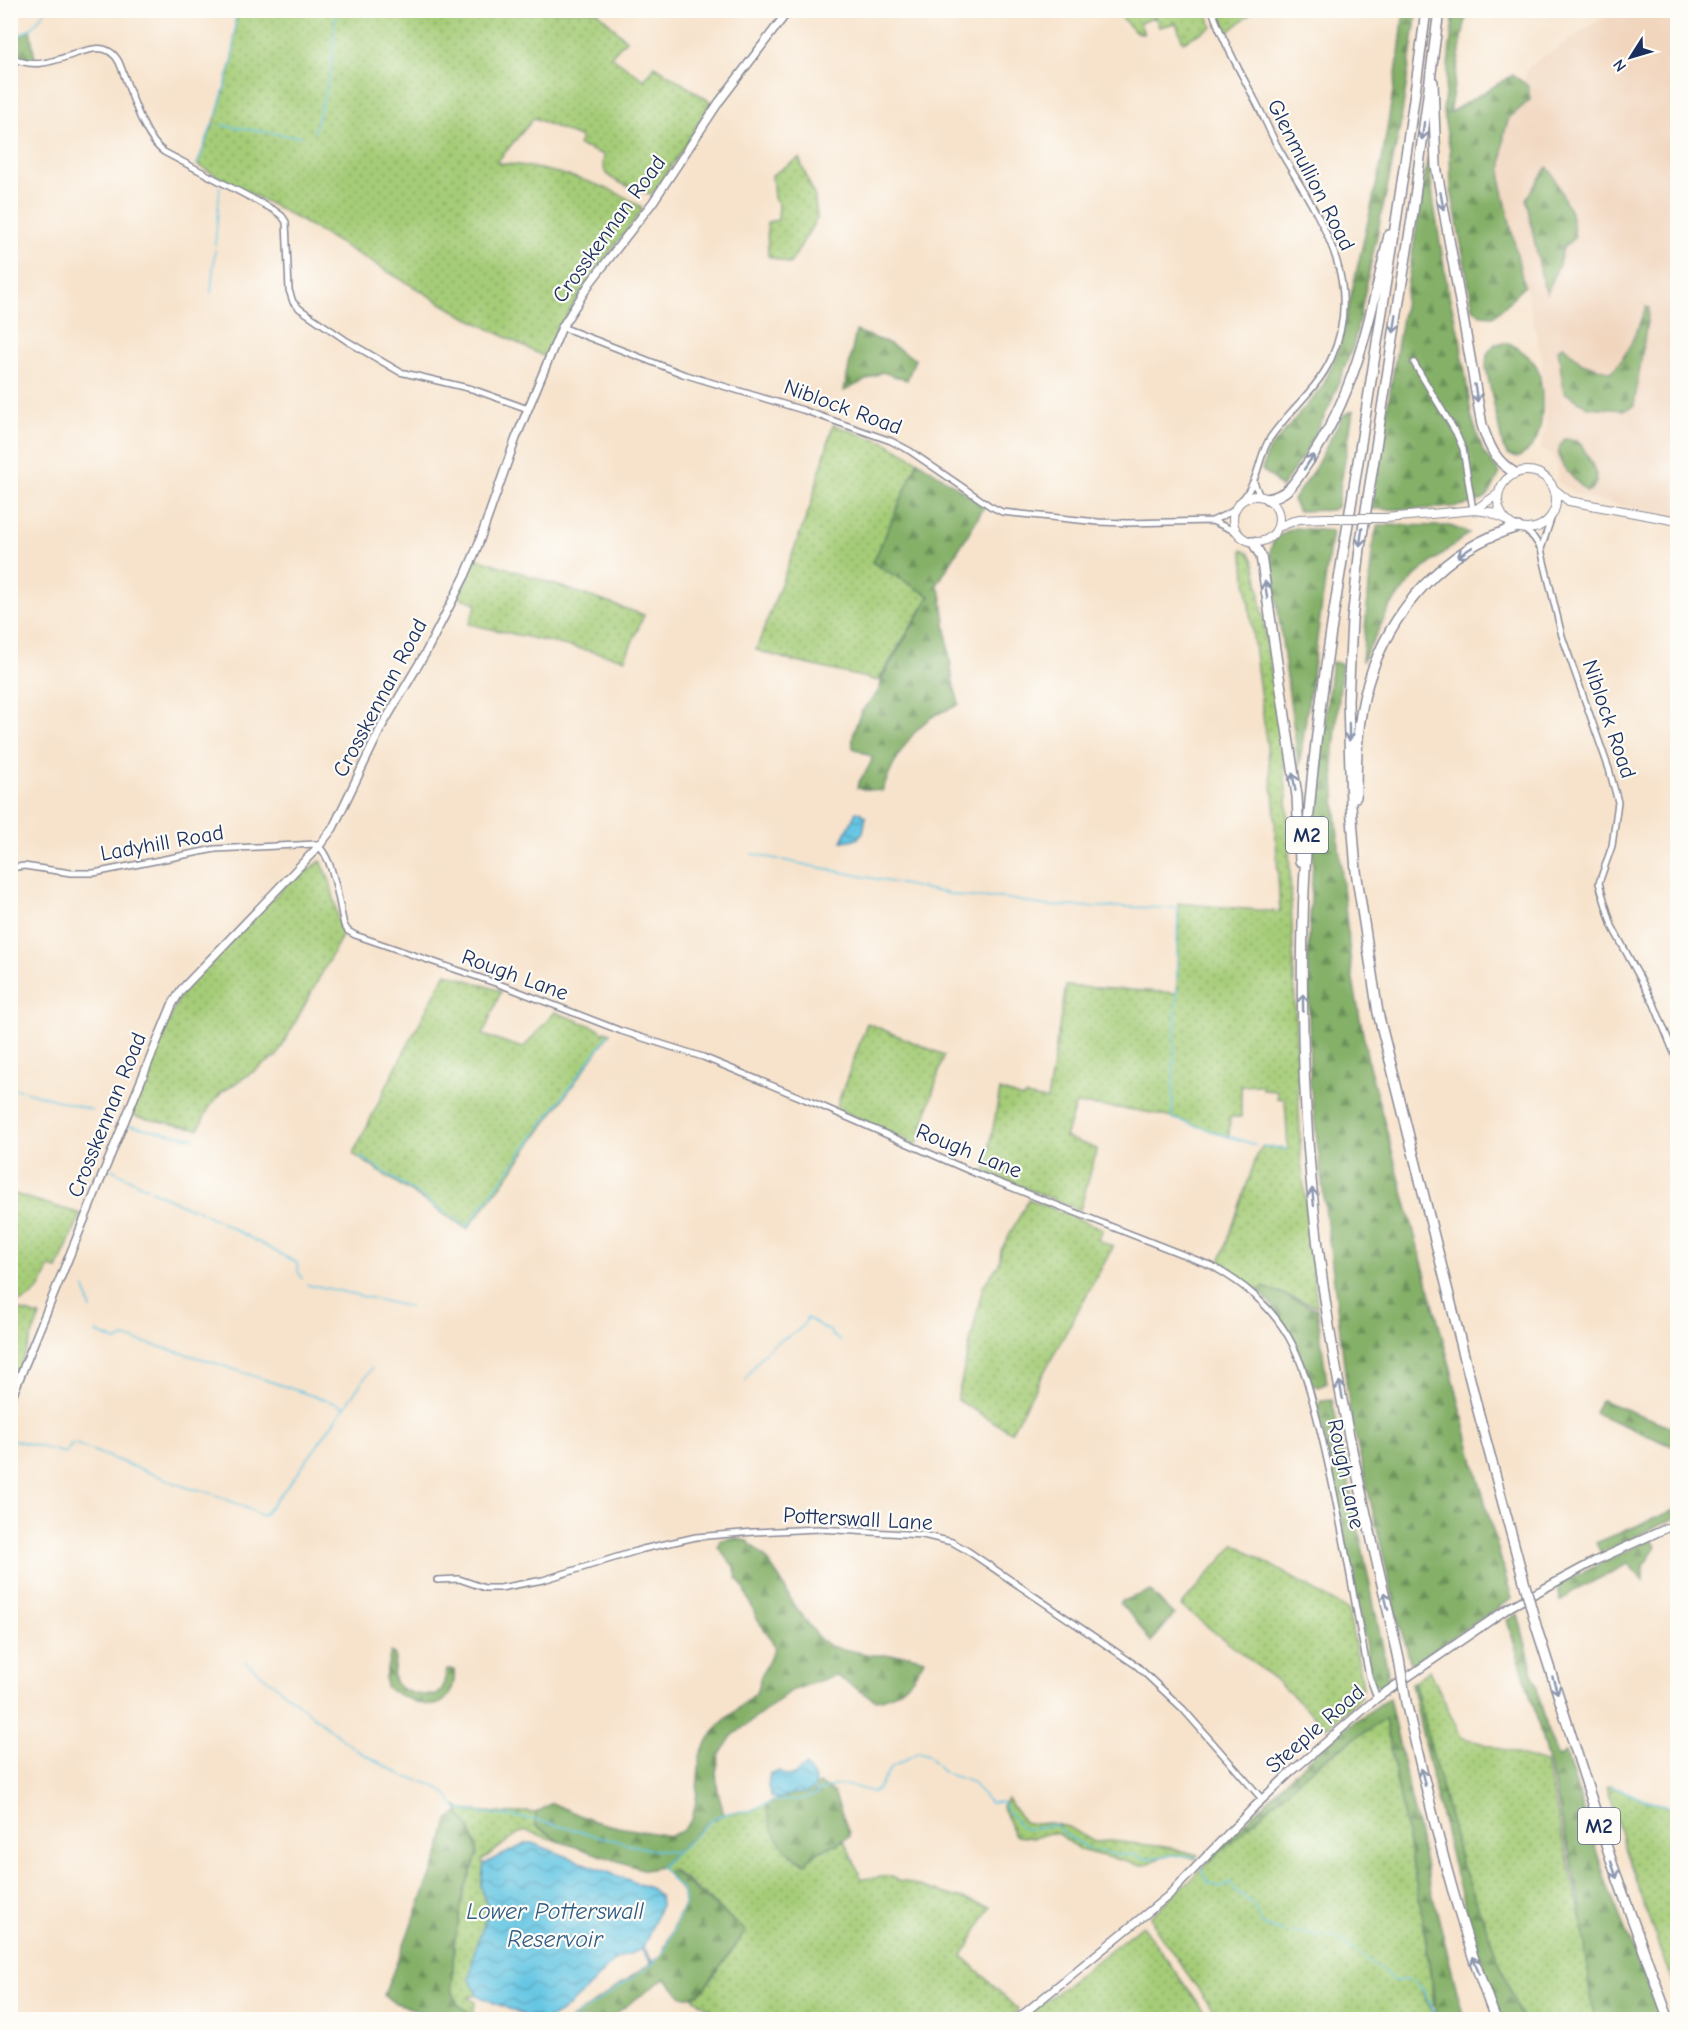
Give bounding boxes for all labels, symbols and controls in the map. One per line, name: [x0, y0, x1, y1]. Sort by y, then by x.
north arrow: [1601, 27, 1661, 87]
text: N: [1609, 56, 1630, 75]
street label: Glenmullion Road: [1262, 95, 1360, 255]
one-way arrow: [1417, 121, 1428, 140]
street label: Crosskennan Road: [547, 150, 671, 308]
one-way arrow: [1437, 191, 1448, 210]
one-way arrow: [1389, 314, 1400, 333]
street label: Niblock Road: [780, 374, 906, 440]
one-way arrow: [1471, 383, 1482, 402]
one-way arrow: [1303, 454, 1315, 470]
one-way arrow: [1356, 527, 1367, 547]
one-way arrow: [1457, 546, 1474, 558]
one-way arrow: [1260, 580, 1271, 600]
street label: Crosskennan Road: [327, 614, 433, 782]
street label: Niblock Road: [1577, 656, 1641, 782]
one-way arrow: [1343, 721, 1354, 741]
one-way arrow: [1289, 773, 1300, 793]
road number: M2: [1286, 817, 1328, 853]
street label: Ladyhill Road: [98, 819, 226, 867]
street label: Rough Lane: [458, 944, 572, 1006]
one-way arrow: [1297, 993, 1309, 1013]
street label: Crosskennan Road: [62, 1029, 152, 1201]
street label: Rough Lane: [912, 1118, 1026, 1184]
one-way arrow: [1307, 1188, 1318, 1208]
one-way arrow: [1335, 1381, 1346, 1401]
street label: Rough Lane: [1322, 1417, 1370, 1531]
street label: Potterswall Lane: [782, 1502, 934, 1536]
one-way arrow: [1380, 1592, 1392, 1611]
one-way arrow: [1550, 1675, 1561, 1694]
street label: Steeple Road: [1260, 1679, 1370, 1779]
one-way arrow: [1417, 1768, 1429, 1787]
road number: M2: [1578, 1808, 1620, 1844]
one-way arrow: [1610, 1860, 1621, 1879]
water label: Lower Potterswall Reservoir: [466, 1897, 645, 1953]
one-way arrow: [1469, 1956, 1480, 1974]

